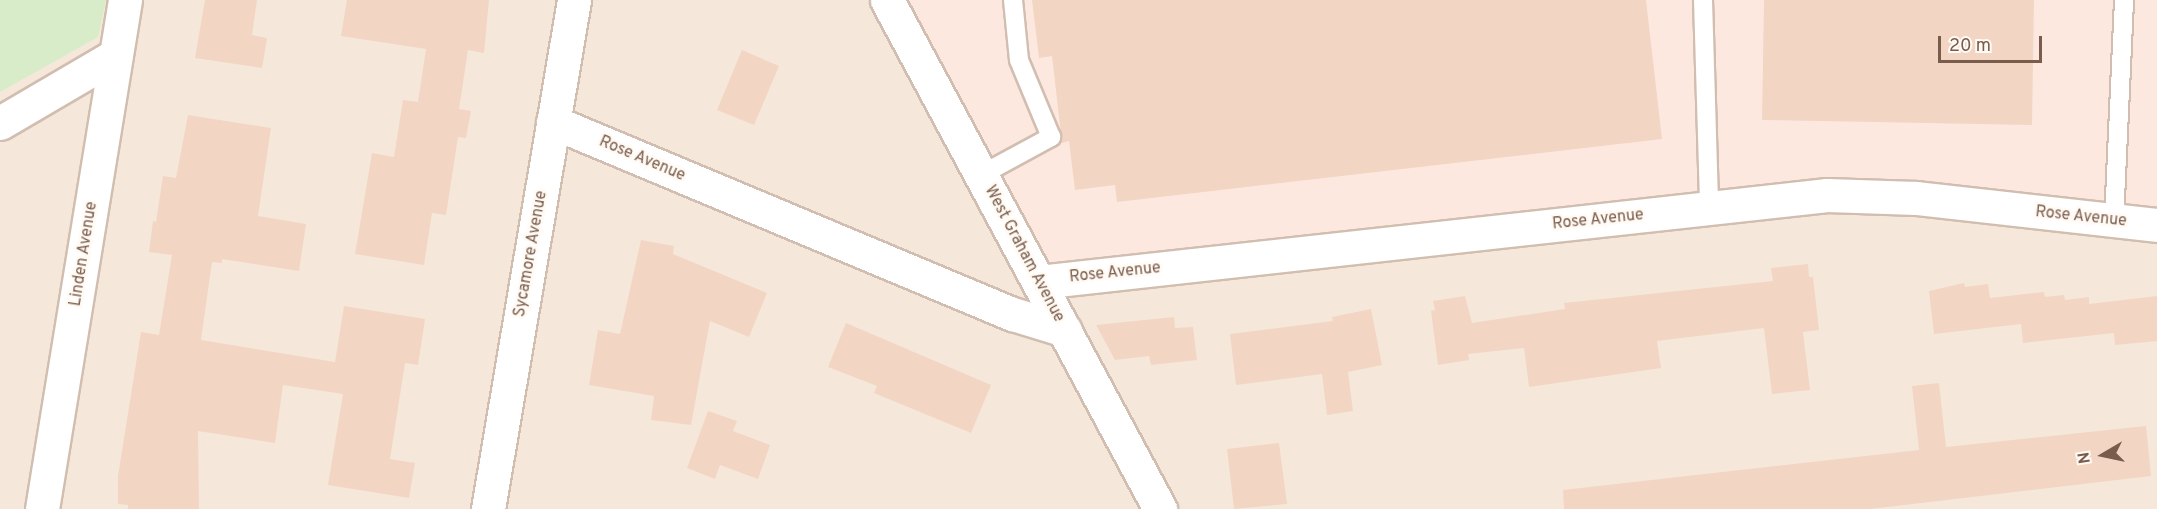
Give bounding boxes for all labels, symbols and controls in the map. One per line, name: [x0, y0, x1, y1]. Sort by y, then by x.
scale bar: [1941, 24, 2044, 62]
text: 20 m: [1949, 35, 1991, 58]
street label: Rose Avenue: [596, 132, 688, 186]
street label: West Graham Avenue: [980, 182, 1068, 326]
street label: Sycamore Avenue: [510, 189, 552, 319]
street label: Linden Avenue: [66, 200, 102, 308]
street label: Rose Avenue: [2034, 203, 2128, 231]
street label: Rose Avenue: [1551, 206, 1645, 234]
street label: Rose Avenue: [1068, 259, 1162, 287]
north arrow: [2073, 425, 2133, 485]
text: N: [2074, 451, 2096, 465]

